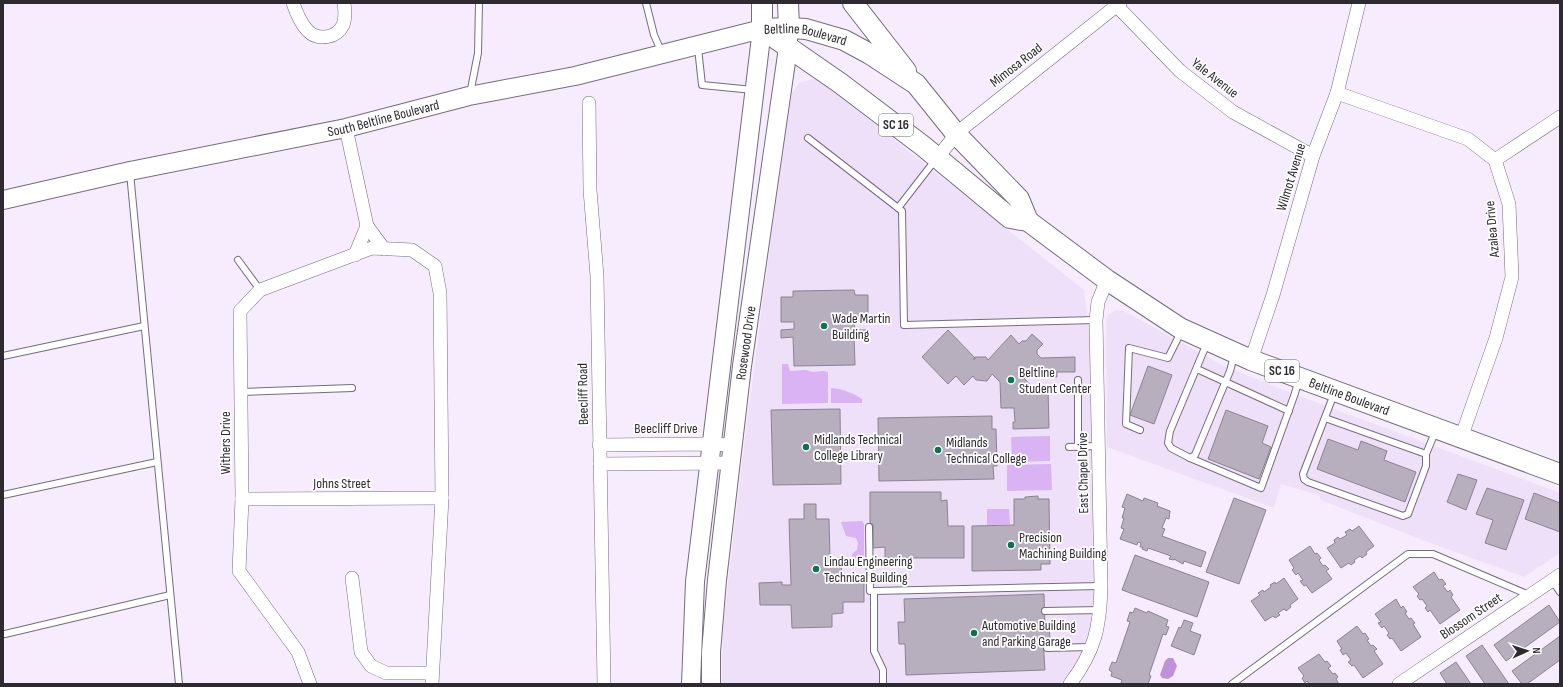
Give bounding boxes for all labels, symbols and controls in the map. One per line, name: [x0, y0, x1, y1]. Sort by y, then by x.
street label: Beltline Boulevard: [763, 19, 849, 49]
street label: Mimosa Road: [986, 39, 1046, 91]
street label: Yale Avenue: [1188, 54, 1242, 102]
street label: South Beltline Boulevard: [326, 96, 441, 140]
road number: SC 16: [879, 114, 913, 136]
street label: Wilmot Avenue: [1273, 141, 1309, 213]
street label: Azalea Drive: [1481, 200, 1503, 259]
street label: Rosewood Drive: [732, 305, 759, 381]
place label: Wade Martin Building: [832, 310, 891, 343]
marker: Wade Martin Building: [819, 321, 829, 331]
road number: SC 16: [1265, 360, 1299, 382]
street label: Beecliff Road: [574, 363, 592, 425]
place label: Beltline Student Center: [1019, 364, 1091, 397]
street label: Beltline Boulevard: [1307, 374, 1392, 419]
marker: Beltline Student Center: [1006, 375, 1016, 385]
street label: Withers Drive: [217, 411, 234, 475]
street label: Beecliff Drive: [634, 420, 698, 437]
place label: Midlands Technical College Library: [814, 431, 902, 464]
street label: East Chapel Drive: [1074, 432, 1092, 514]
place label: Midlands Technical College: [946, 434, 1027, 467]
marker: Midlands Technical College Library: [801, 442, 811, 452]
marker: Midlands Technical College: [933, 445, 943, 455]
street label: Johns Street: [312, 475, 371, 492]
place label: Precision Machining Building: [1019, 529, 1107, 562]
marker: Precision Machining Building: [1006, 540, 1016, 550]
place label: Lindau Engineering Technical Building: [824, 553, 913, 586]
marker: Lindau Engineering Technical Building: [811, 564, 821, 574]
street label: Blossom Street: [1437, 589, 1505, 643]
place label: Automotive Building and Parking Garage: [981, 617, 1076, 650]
marker: Automotive Building and Parking Garage: [969, 628, 979, 638]
north arrow: [1507, 631, 1547, 671]
text: N: [1530, 647, 1543, 654]

